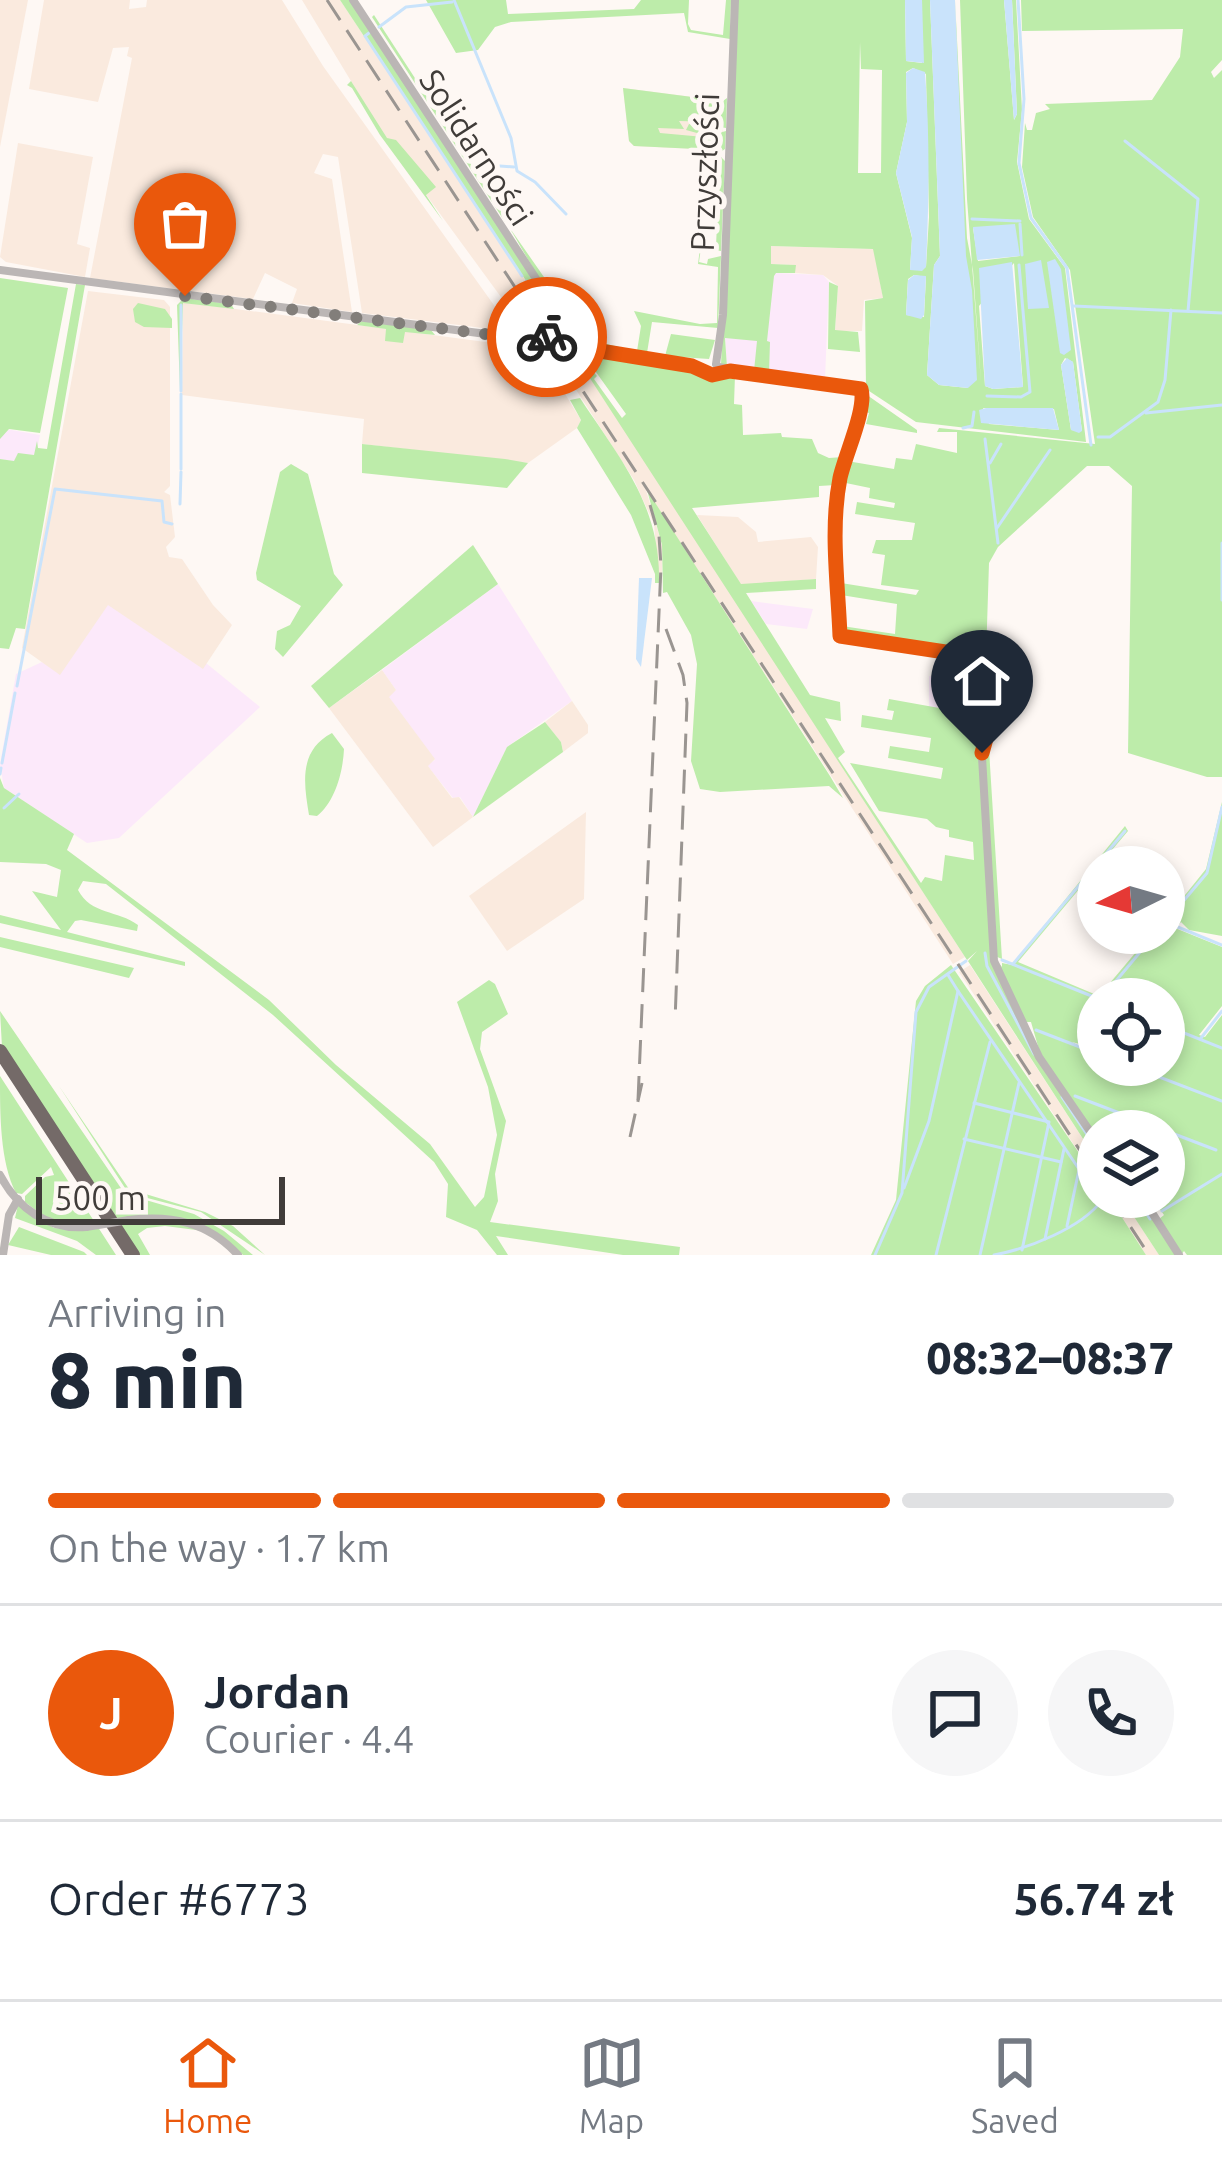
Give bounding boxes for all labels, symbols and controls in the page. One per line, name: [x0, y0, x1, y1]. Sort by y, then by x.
street label: Solidarności: [413, 62, 541, 232]
street label: Przyszłości: [683, 92, 725, 252]
pin: [134, 173, 236, 296]
icon: bag: [152, 191, 218, 257]
courier: [487, 277, 607, 397]
icon: bike: [514, 304, 580, 370]
pin: [931, 630, 1033, 753]
icon: home: [949, 648, 1015, 714]
north arrow: [1077, 846, 1185, 954]
map controls: [1077, 846, 1185, 1218]
button: locate: [1077, 978, 1185, 1086]
button: layers: [1077, 1110, 1185, 1218]
scale bar: [36, 1171, 285, 1224]
text: 500 m: [54, 1179, 146, 1216]
text: Arriving in: [48, 1291, 226, 1334]
text: 08:32–08:37: [926, 1332, 1174, 1383]
text: 8 min: [48, 1335, 246, 1423]
text: On the way · 1.7 km: [48, 1526, 390, 1569]
button: chat: [892, 1650, 1018, 1776]
button: phone: [1048, 1650, 1174, 1776]
text: Jordan: [204, 1666, 350, 1717]
text: J: [99, 1687, 123, 1738]
text: Courier · 4.4: [204, 1717, 415, 1760]
text: Order #6773: [48, 1873, 310, 1924]
text: 56.74 zł: [1013, 1873, 1174, 1924]
tab: Home: [163, 2030, 252, 2139]
tab: Map: [579, 2030, 645, 2139]
tab: Saved: [971, 2030, 1059, 2139]

